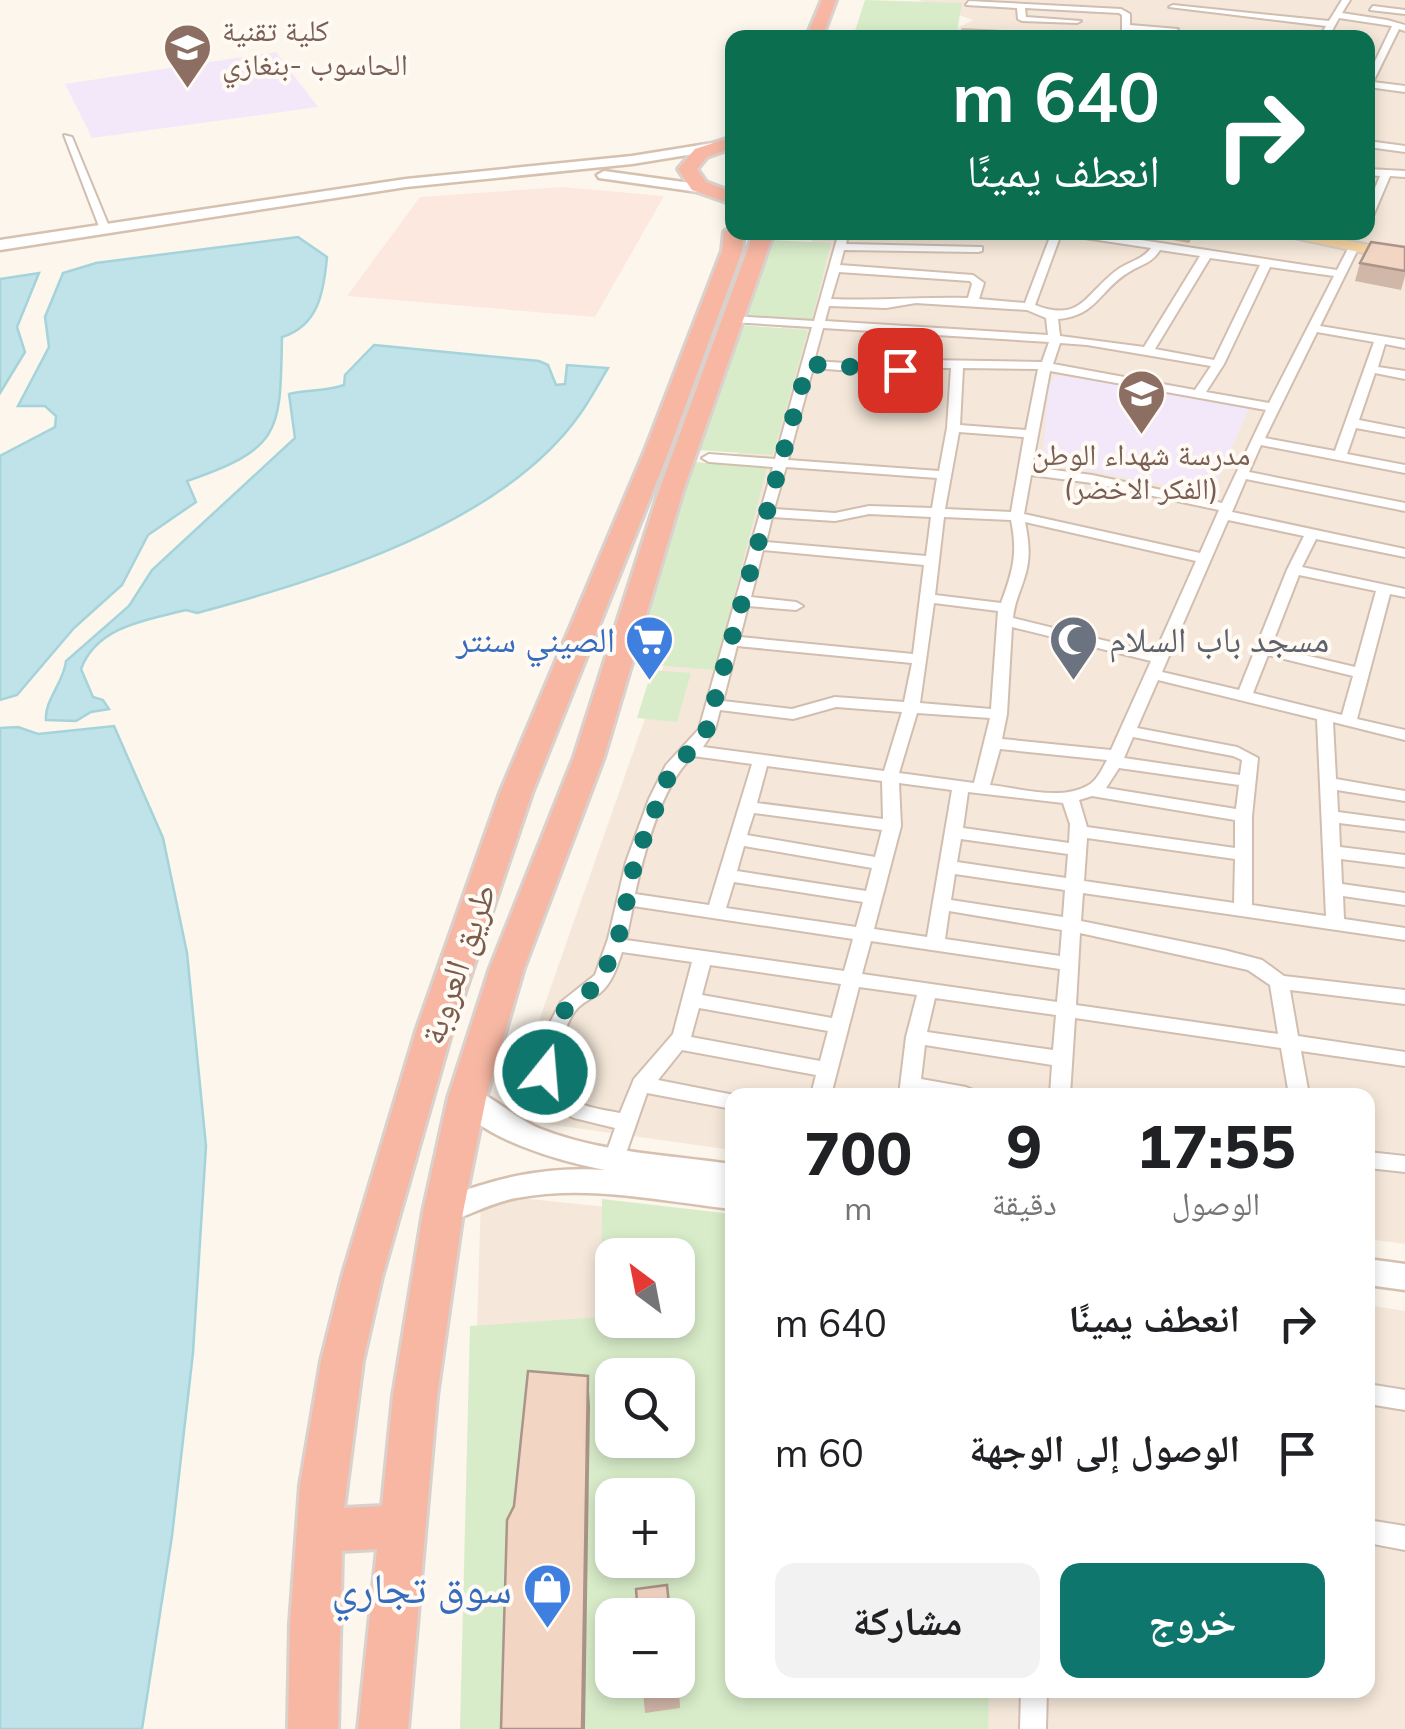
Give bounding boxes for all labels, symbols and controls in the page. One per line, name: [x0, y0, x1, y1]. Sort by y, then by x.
place label: كلية تقنية الحاسوب -بنغازي: [222, 11, 408, 89]
school or university icon: كلية تقنية الحاسوب -بنغازي: [161, 22, 213, 90]
text: 640 m: [952, 52, 1160, 140]
icon: right: [1195, 70, 1325, 200]
text: انعطف يمينًا: [967, 142, 1160, 198]
pin: [858, 328, 943, 413]
icon: arrive: [873, 343, 928, 398]
school or university icon: مدرسة شهداء الوطن (الفكر الاخضر): [1115, 368, 1167, 436]
place label: مدرسة شهداء الوطن (الفكر الاخضر): [1032, 435, 1250, 507]
supermarket icon: الصيني سنتر: [624, 614, 676, 682]
mosque icon: مسجد باب السلام: [1048, 614, 1100, 682]
place label: الصيني سنتر: [455, 617, 615, 668]
place label: مسجد باب السلام: [1109, 617, 1329, 663]
street label: طريق العروبة: [409, 878, 505, 1050]
position arrow: [493, 1020, 597, 1124]
text: 9: [1006, 1108, 1042, 1183]
text: 17:55: [1136, 1108, 1296, 1183]
text: 700: [804, 1115, 912, 1190]
text: دقيقة: [992, 1183, 1057, 1223]
text: الوصول: [1172, 1183, 1260, 1223]
text: m: [844, 1188, 872, 1228]
north arrow: [595, 1238, 695, 1338]
map controls: [595, 1238, 695, 1698]
text: انعطف يمينًا: [1068, 1294, 1240, 1342]
icon: right: [1270, 1296, 1325, 1351]
text: 640 m: [775, 1299, 887, 1347]
button: search: [595, 1358, 695, 1458]
text: الوصول إلى الوجهة: [969, 1424, 1240, 1472]
icon: arrive: [1270, 1426, 1325, 1481]
text: 60 m: [775, 1429, 864, 1477]
button: +: [595, 1478, 695, 1578]
place label: سوق تجاري: [331, 1561, 512, 1622]
shop icon: سوق تجاري: [521, 1562, 573, 1630]
button: مشاركة: [775, 1563, 1040, 1678]
button: خروج: [1060, 1563, 1325, 1678]
button: −: [595, 1598, 695, 1698]

